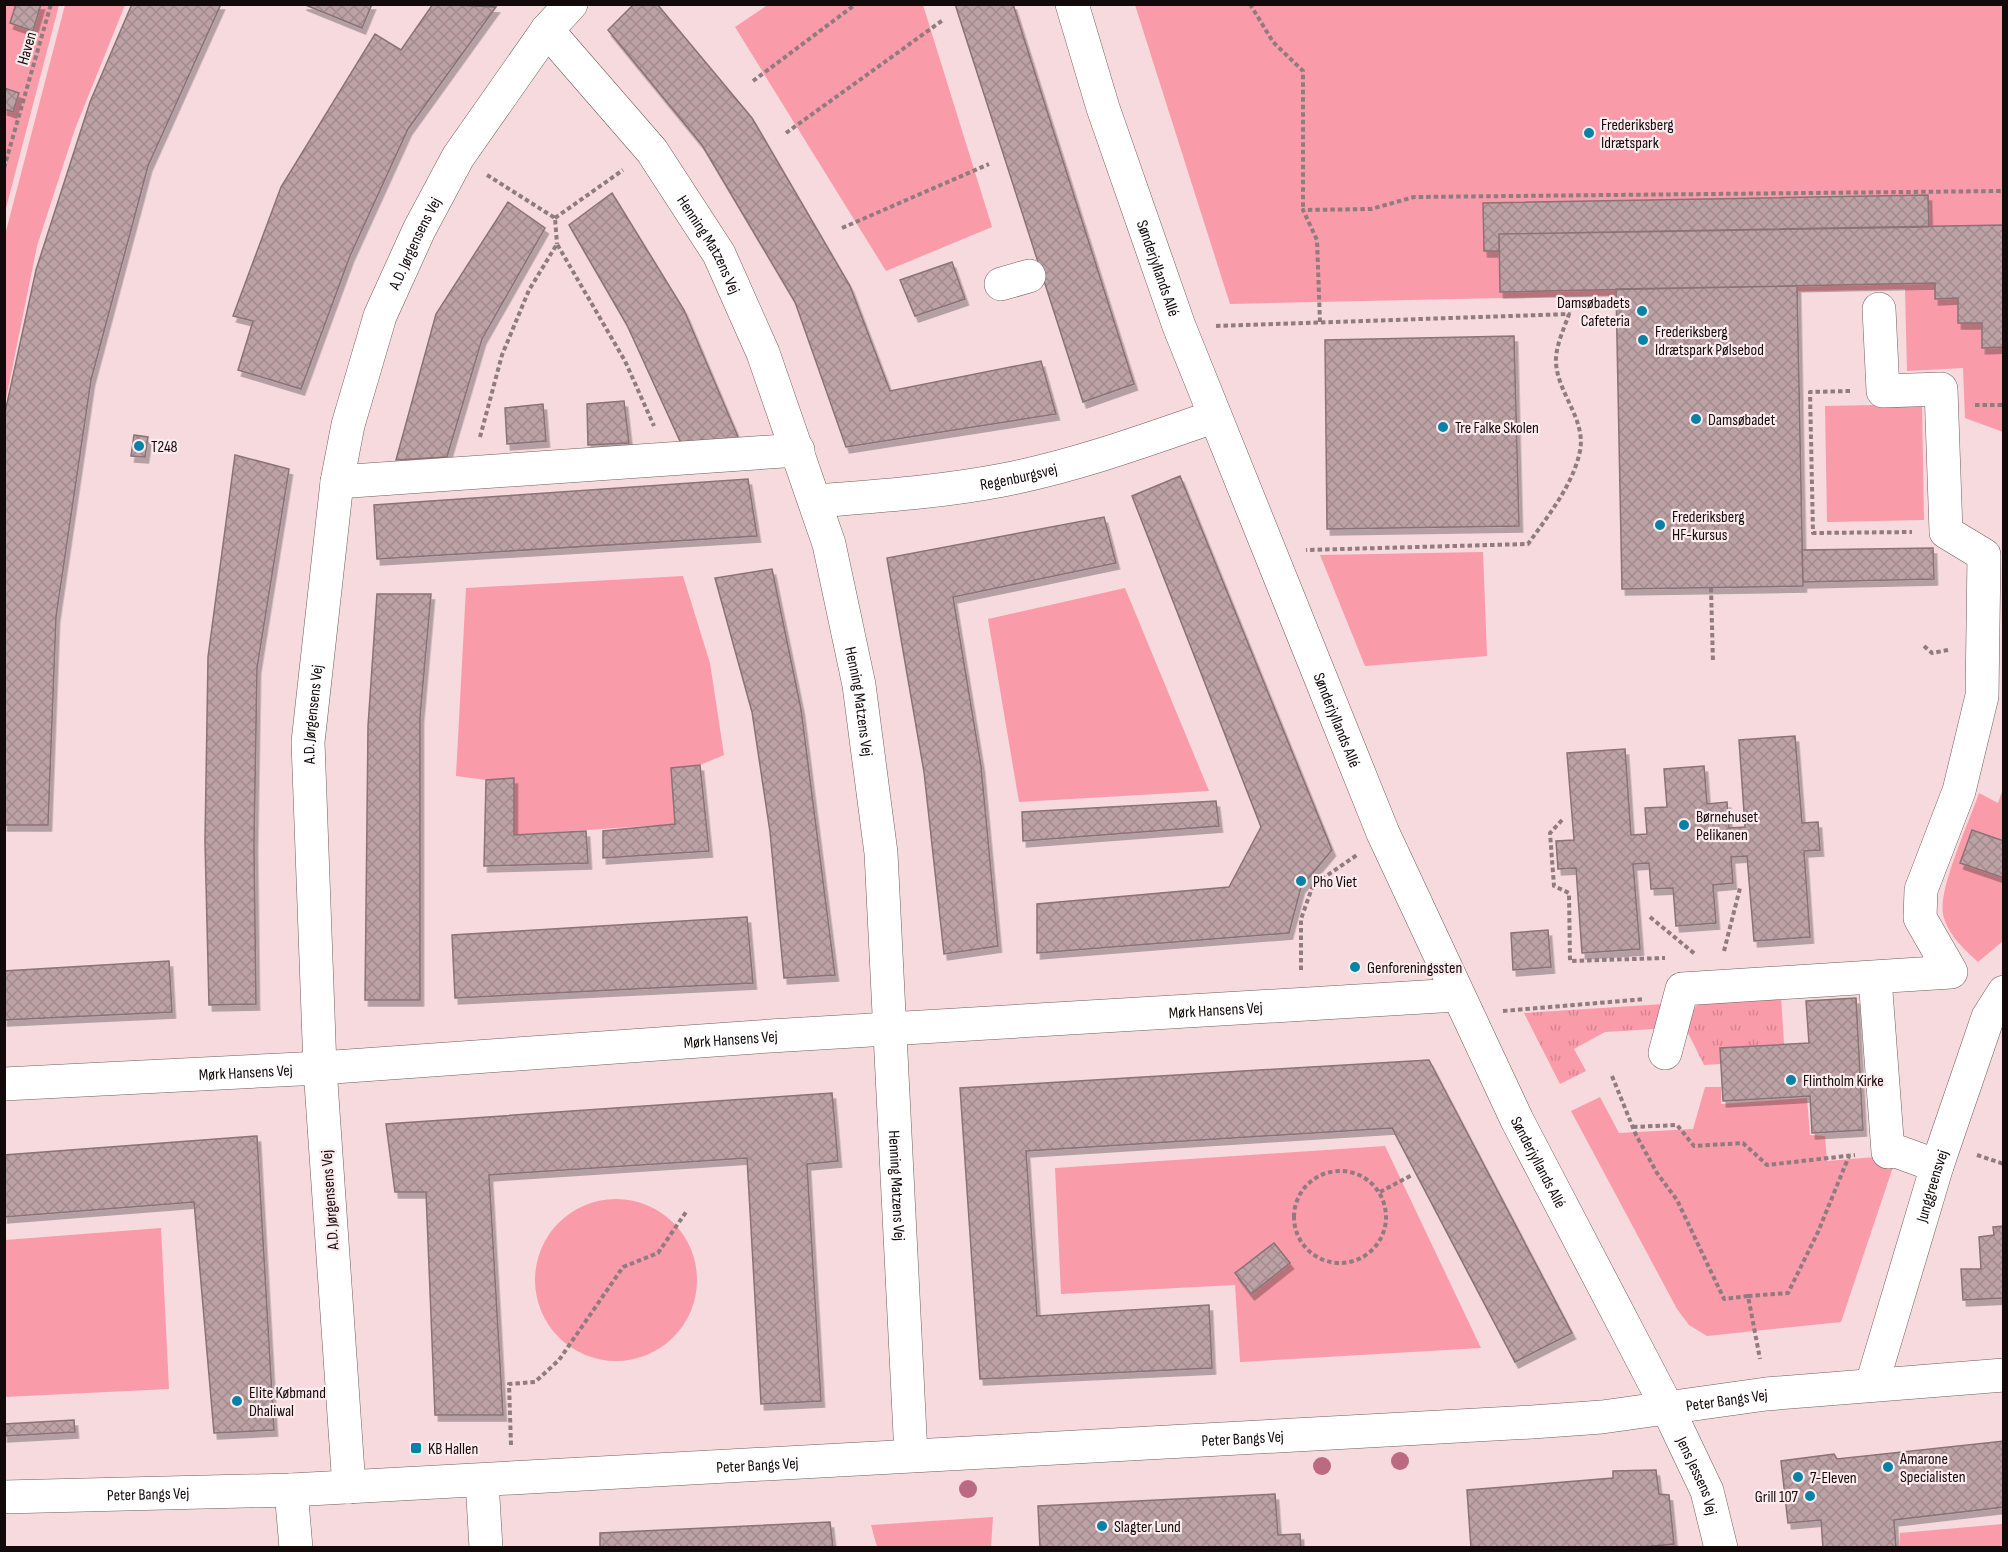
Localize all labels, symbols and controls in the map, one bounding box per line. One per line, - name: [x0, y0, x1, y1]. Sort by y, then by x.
- street label: Haven: [14, 30, 41, 67]
- place label: Frederiksberg Idrætspark: [1601, 116, 1674, 153]
- marker: Frederiksberg Idrætspark: [1582, 126, 1596, 140]
- street label: Henning Matzens Vej: [672, 192, 744, 297]
- street label: A.D. Jørgensens Vej: [385, 194, 446, 294]
- street label: Sønderjyllands Allé: [1132, 218, 1183, 319]
- place label: Damsøbadets Cafeteria: [1557, 294, 1630, 331]
- marker: Damsøbadets Cafeteria: [1635, 304, 1649, 318]
- place label: Frederiksberg Idrætspark Pølsebod: [1655, 323, 1764, 360]
- marker: Frederiksberg Idrætspark Pølsebod: [1636, 333, 1650, 347]
- place label: Damsøbadet: [1708, 411, 1775, 430]
- marker: Damsøbadet: [1689, 412, 1703, 426]
- place label: Tre Falke Skolen: [1455, 419, 1539, 438]
- marker: Tre Falke Skolen: [1436, 420, 1450, 434]
- place label: T248: [151, 438, 178, 457]
- marker: T248: [132, 439, 146, 453]
- street label: Regenburgsvej: [979, 460, 1059, 495]
- place label: Frederiksberg HF-kursus: [1672, 508, 1745, 545]
- marker: Frederiksberg HF-kursus: [1653, 518, 1667, 532]
- street label: Henning Matzens Vej: [840, 645, 876, 758]
- street label: A.D. Jørgensens Vej: [300, 664, 328, 766]
- street label: Sønderjyllands Allé: [1309, 670, 1364, 771]
- place label: Børnehuset Pelikanen: [1696, 808, 1758, 845]
- marker: Børnehuset Pelikanen: [1677, 818, 1691, 832]
- place label: Pho Viet: [1313, 873, 1357, 892]
- marker: Pho Viet: [1294, 874, 1308, 888]
- place label: Genforeningssten: [1367, 959, 1462, 978]
- marker: Genforeningssten: [1348, 960, 1362, 974]
- street label: Mørk Hansens Vej: [1168, 999, 1263, 1023]
- street label: Mørk Hansens Vej: [683, 1028, 778, 1053]
- street label: Mørk Hansens Vej: [198, 1061, 293, 1085]
- place label: Flintholm Kirke: [1803, 1072, 1884, 1091]
- marker: Flintholm Kirke: [1784, 1073, 1798, 1087]
- street label: Sønderjyllands Allé: [1506, 1114, 1569, 1212]
- street label: Henning Matzens Vej: [884, 1130, 908, 1242]
- street label: Junggreensvej: [1913, 1147, 1953, 1226]
- street label: A.D. Jørgensens Vej: [318, 1149, 344, 1251]
- place label: Elite Købmand Dhaliwal: [249, 1384, 326, 1421]
- street label: Peter Bangs Vej: [1685, 1386, 1768, 1416]
- marker: Elite Købmand Dhaliwal: [230, 1394, 244, 1408]
- street label: Peter Bangs Vej: [1201, 1428, 1284, 1451]
- street label: Jens Jessens Vej: [1671, 1433, 1721, 1517]
- place label: KB Hallen: [428, 1440, 478, 1459]
- marker: KB Hallen: [409, 1441, 423, 1455]
- place label: Amarone Specialisten: [1899, 1450, 1966, 1487]
- street label: Peter Bangs Vej: [716, 1454, 799, 1478]
- marker: Amarone Specialisten: [1881, 1460, 1895, 1474]
- place label: 7-Eleven: [1810, 1469, 1857, 1488]
- marker: 7-Eleven: [1791, 1470, 1805, 1484]
- street label: Peter Bangs Vej: [107, 1484, 190, 1505]
- place label: Grill 107: [1755, 1488, 1799, 1507]
- marker: Grill 107: [1803, 1489, 1817, 1503]
- place label: Slagter Lund: [1114, 1518, 1181, 1537]
- marker: Slagter Lund: [1095, 1519, 1109, 1533]

